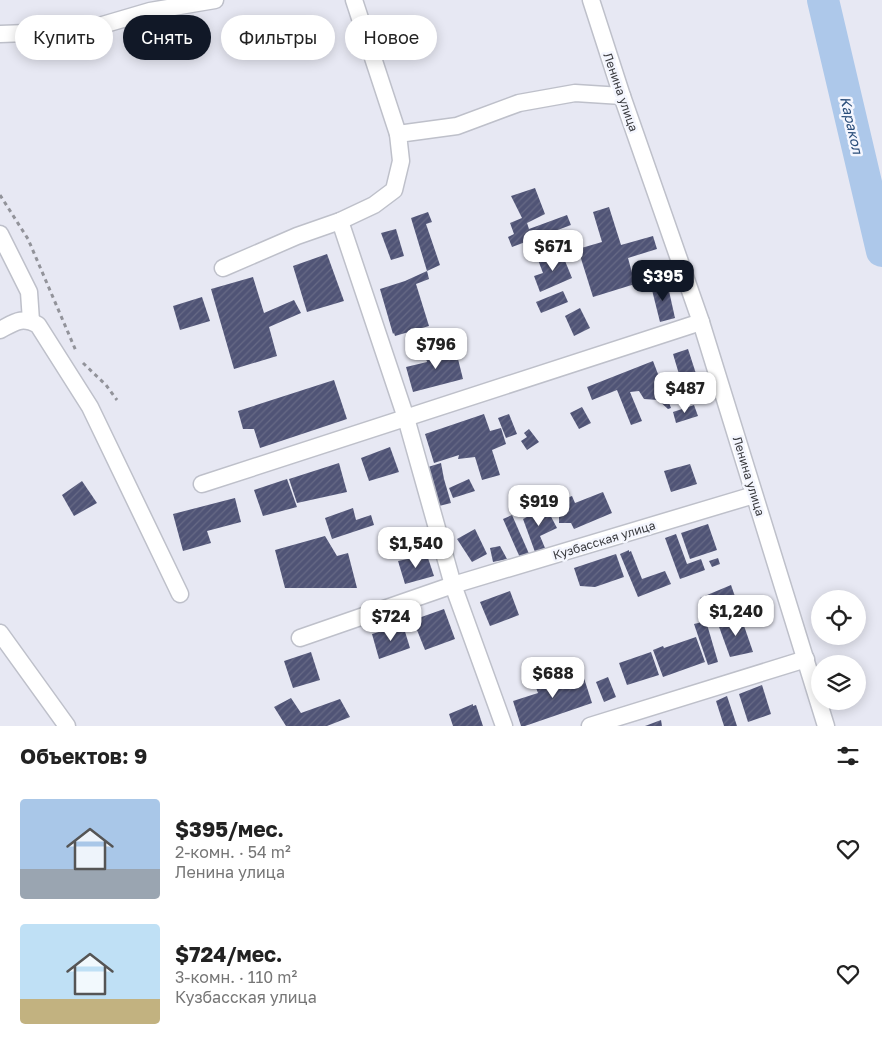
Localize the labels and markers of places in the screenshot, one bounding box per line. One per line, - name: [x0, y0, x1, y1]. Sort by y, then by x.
- pin: $671: [523, 230, 583, 272]
- pin: $395: [633, 260, 693, 302]
- pin: $796: [406, 328, 466, 370]
- pin: $487: [655, 372, 715, 414]
- pin: $919: [509, 484, 569, 527]
- pin: $1,540: [375, 526, 457, 569]
- pin: $1,240: [695, 594, 777, 637]
- pin: $724: [361, 600, 421, 642]
- pin: $688: [523, 656, 583, 699]

